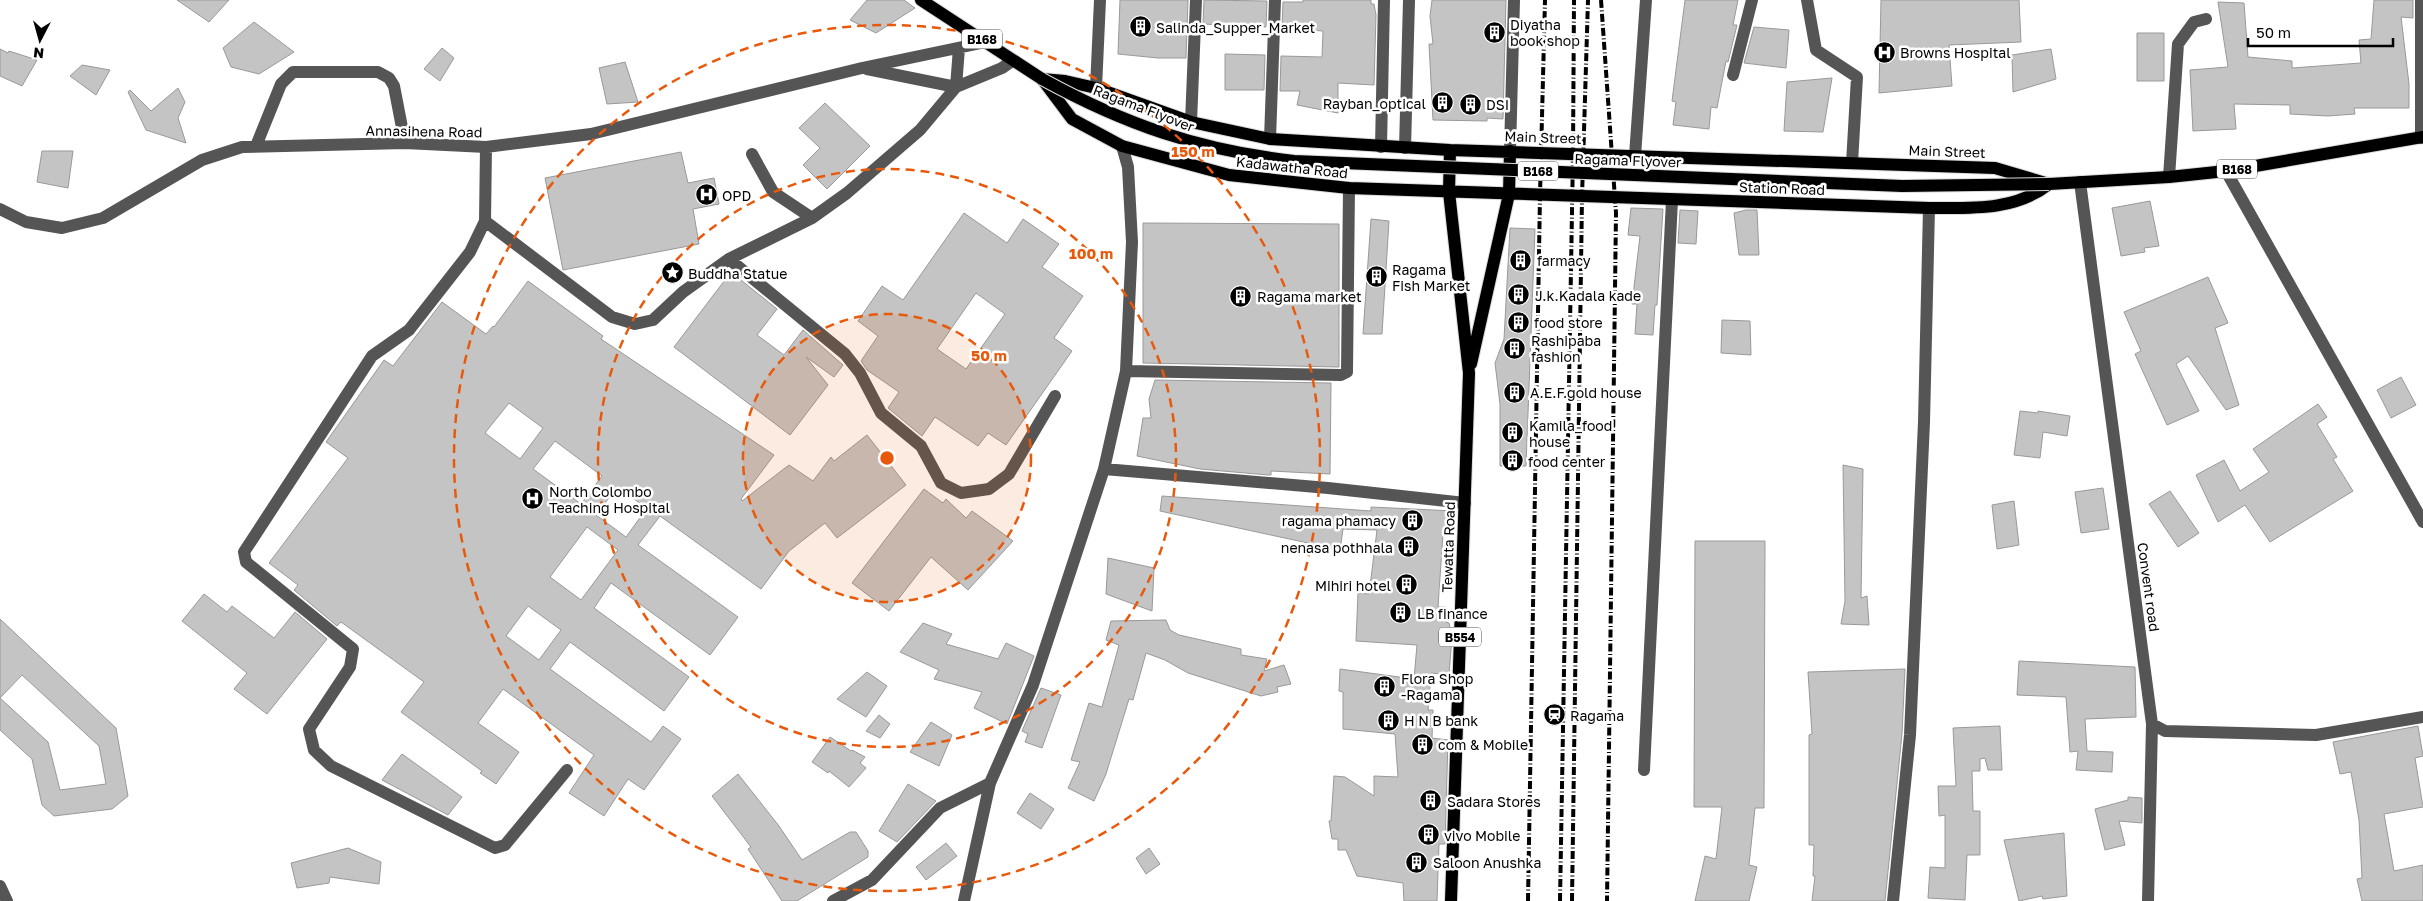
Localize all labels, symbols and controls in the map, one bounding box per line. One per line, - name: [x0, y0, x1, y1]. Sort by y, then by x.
- north arrow: [15, 15, 65, 65]
- building icon: Salinda_Supper_Market: [1128, 15, 1152, 39]
- scale bar: [2248, 15, 2393, 47]
- place label: Diyatha book shop: [1510, 16, 1580, 49]
- place label: Salinda_Supper_Market: [1156, 19, 1315, 36]
- building icon: Diyatha book shop: [1482, 20, 1506, 44]
- text: 50 m: [2256, 23, 2291, 41]
- road number: B168: [962, 30, 1002, 48]
- hospital icon: Browns Hospital: [1872, 40, 1896, 64]
- text: N: [32, 44, 45, 62]
- place label: Browns Hospital: [1900, 44, 2011, 61]
- street label: Ragama Flyover: [1091, 81, 1197, 135]
- building icon: Rayban_optical: [1430, 91, 1454, 115]
- building icon: DSI: [1458, 92, 1482, 116]
- place label: Rayban_optical: [1323, 95, 1426, 112]
- place label: DSI: [1486, 96, 1509, 113]
- street label: Annasihena Road: [365, 121, 483, 141]
- street label: Main Street: [1504, 127, 1582, 147]
- street label: Main Street: [1908, 141, 1986, 161]
- text: 150 m: [1171, 142, 1215, 160]
- street label: Ragama Flyover: [1574, 150, 1682, 170]
- street label: Kadawatha Road: [1235, 153, 1349, 181]
- road number: B168: [2217, 160, 2257, 178]
- road number: B168: [1518, 162, 1558, 180]
- street label: Station Road: [1739, 178, 1825, 198]
- hospital icon: OPD: [694, 183, 718, 207]
- place label: OPD: [722, 187, 751, 204]
- text: 100 m: [1069, 244, 1113, 262]
- building icon: farmacy: [1509, 248, 1533, 272]
- place label: farmacy: [1537, 252, 1591, 269]
- place icon: Buddha Statue: [660, 261, 684, 285]
- place label: Ragama Fish Market: [1392, 261, 1470, 294]
- place label: Buddha Statue: [688, 265, 787, 282]
- building icon: Ragama Fish Market: [1364, 265, 1388, 289]
- building icon: J.k.Kadala kade: [1507, 283, 1531, 307]
- building icon: Ragama market: [1229, 284, 1253, 308]
- place label: J.k.Kadala kade: [1535, 287, 1641, 304]
- place label: Ragama market: [1257, 288, 1362, 305]
- building icon: food store: [1506, 310, 1530, 334]
- place label: food store: [1534, 314, 1603, 331]
- place label: Rashipaba fashion: [1531, 332, 1601, 365]
- building icon: Rashipaba fashion: [1503, 336, 1527, 360]
- text: 50 m: [971, 346, 1007, 364]
- building icon: A.E.F.gold house: [1502, 380, 1526, 404]
- place label: A.E.F.gold house: [1530, 384, 1642, 401]
- place label: Kamila_food house: [1529, 417, 1612, 450]
- building icon: Kamila_food house: [1501, 421, 1525, 445]
- centre of rings: [878, 449, 896, 467]
- building icon: food center: [1500, 449, 1524, 473]
- place label: food center: [1528, 453, 1606, 470]
- place label: North Colombo Teaching Hospital: [549, 483, 670, 516]
- hospital icon: North Colombo Teaching Hospital: [521, 487, 545, 511]
- street label: Tewatta Road: [1438, 501, 1458, 593]
- building icon: ragama phamacy: [1400, 508, 1424, 532]
- place label: ragama phamacy: [1282, 512, 1396, 529]
- building icon: nenasa pothhala: [1397, 535, 1421, 559]
- place label: nenasa pothhala: [1281, 539, 1393, 556]
- street label: Convent road: [2134, 541, 2164, 633]
- building icon: Mihiri hotel: [1395, 573, 1419, 597]
- place label: Mihiri hotel: [1315, 577, 1391, 594]
- building icon: LB finance: [1389, 601, 1413, 625]
- place label: LB finance: [1417, 605, 1488, 622]
- road number: B554: [1439, 628, 1481, 646]
- place label: Flora Shop -Ragama: [1401, 670, 1473, 703]
- building icon: Flora Shop -Ragama: [1373, 674, 1397, 698]
- station icon: Ragama: [1542, 703, 1566, 727]
- place label: Ragama: [1570, 707, 1624, 724]
- building icon: H N B bank: [1376, 708, 1400, 732]
- place label: H N B bank: [1404, 712, 1478, 729]
- building icon: com & Mobile: [1410, 732, 1434, 756]
- place label: com & Mobile: [1438, 736, 1528, 753]
- building icon: Sadara Stores: [1419, 789, 1443, 813]
- place label: Sadara Stores: [1447, 793, 1541, 810]
- building icon: vivo Mobile: [1416, 823, 1440, 847]
- place label: vivo Mobile: [1444, 827, 1520, 844]
- building icon: Saloon Anushka: [1405, 850, 1429, 874]
- place label: Saloon Anushka: [1433, 854, 1541, 871]

